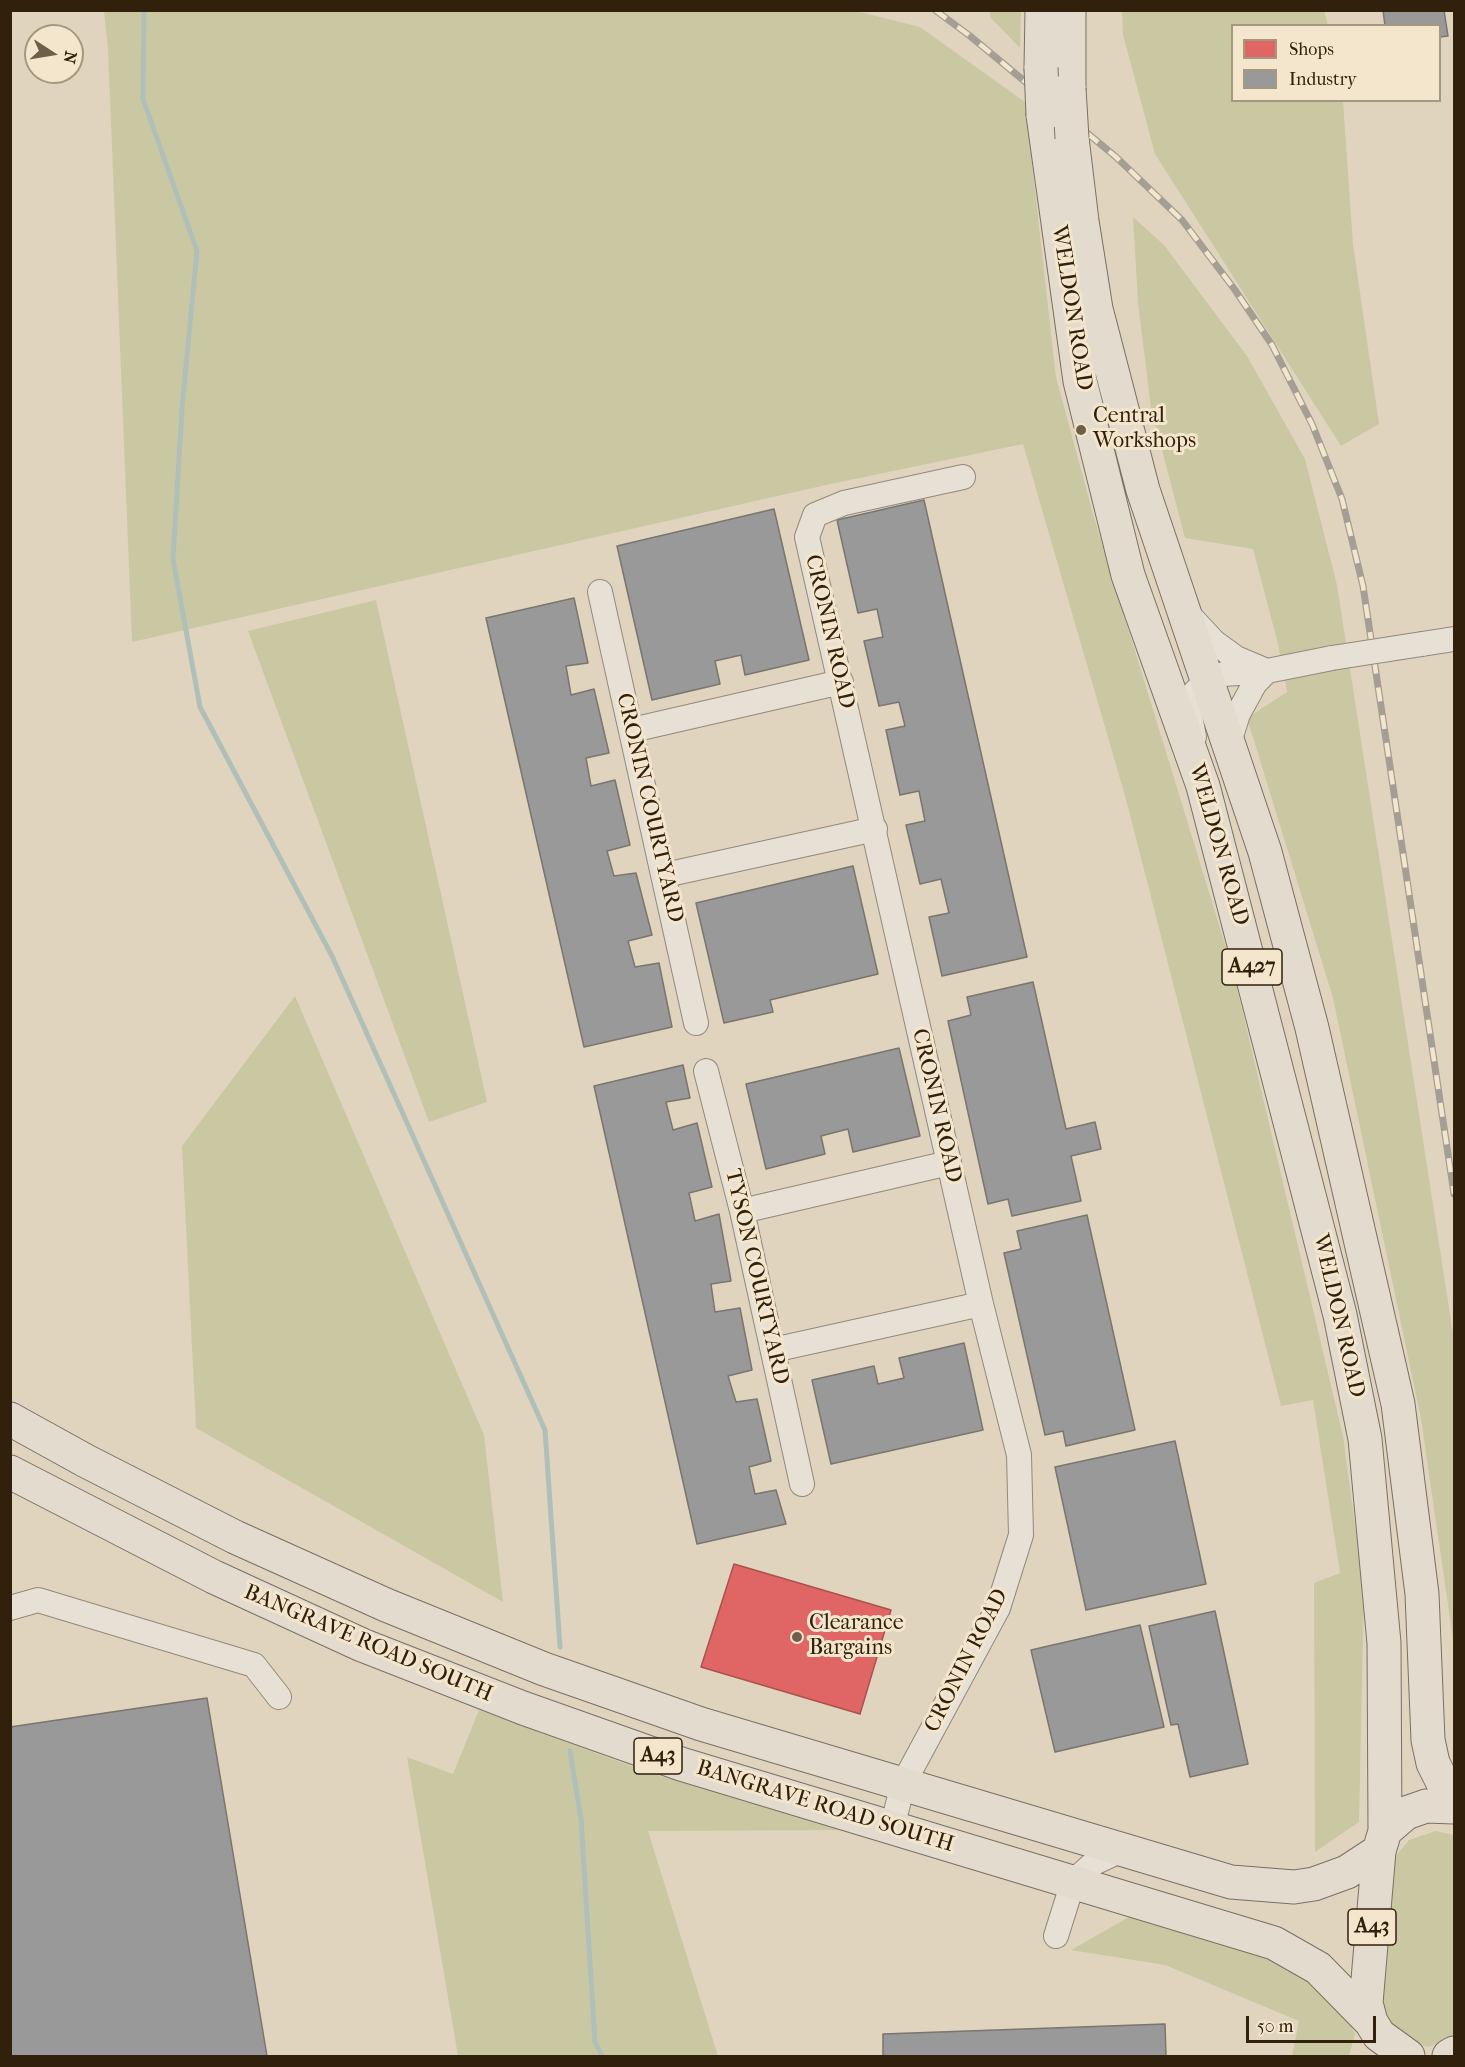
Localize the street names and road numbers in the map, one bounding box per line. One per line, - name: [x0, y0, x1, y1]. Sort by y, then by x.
- street label: WELDON ROAD: [1045, 223, 1097, 393]
- street label: CRONIN ROAD: [798, 552, 860, 712]
- street label: CRONIN COURTYARD: [610, 691, 688, 925]
- street label: WELDON ROAD: [1182, 761, 1254, 929]
- road number: A427: [1222, 949, 1282, 985]
- street label: CRONIN ROAD: [905, 1026, 967, 1186]
- street label: TYSON COURTYARD: [718, 1167, 794, 1387]
- street label: WELDON ROAD: [1306, 1232, 1370, 1400]
- street label: BANGRAVE ROAD SOUTH: [240, 1580, 496, 1708]
- street label: CRONIN ROAD: [920, 1585, 1014, 1737]
- road number: A43: [634, 1738, 682, 1774]
- street label: BANGRAVE ROAD SOUTH: [693, 1755, 957, 1859]
- road number: A43: [1348, 1909, 1396, 1945]

